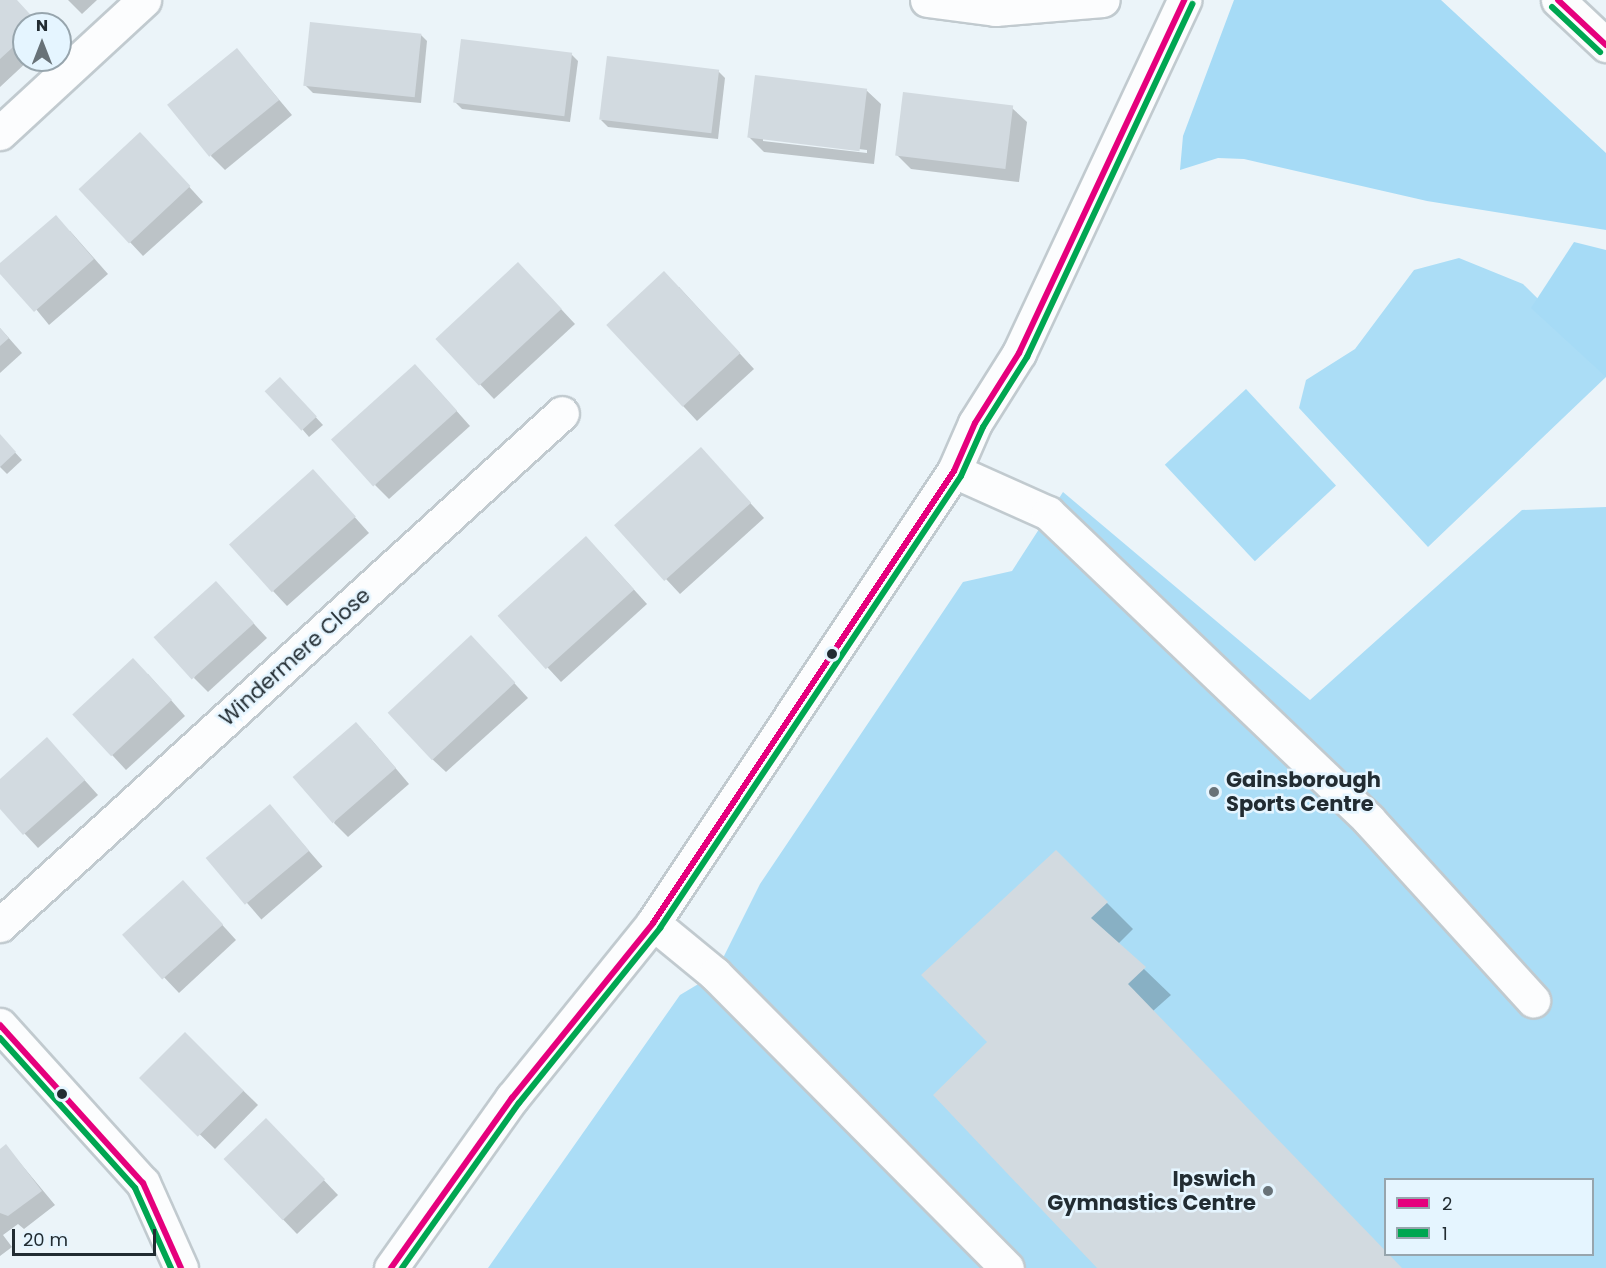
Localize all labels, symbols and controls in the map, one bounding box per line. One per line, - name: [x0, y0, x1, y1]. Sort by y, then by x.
- north arrow: [12, 12, 72, 72]
- text: N: [36, 14, 48, 37]
- street label: Windermere Close: [214, 583, 376, 731]
- unlabelled marker: [826, 648, 838, 660]
- place label: Gainsborough Sports Centre: [1226, 767, 1381, 817]
- marker: Gainsborough Sports Centre: [1207, 785, 1221, 799]
- unlabelled marker: [56, 1088, 68, 1100]
- place label: Ipswich Gymnastics Centre: [1047, 1166, 1256, 1216]
- legend: [1384, 1178, 1594, 1256]
- marker: Ipswich Gymnastics Centre: [1261, 1184, 1275, 1198]
- text: 2: [1442, 1191, 1452, 1216]
- scale bar: [15, 1217, 159, 1255]
- text: 1: [1442, 1221, 1448, 1246]
- text: 20 m: [23, 1227, 68, 1252]

